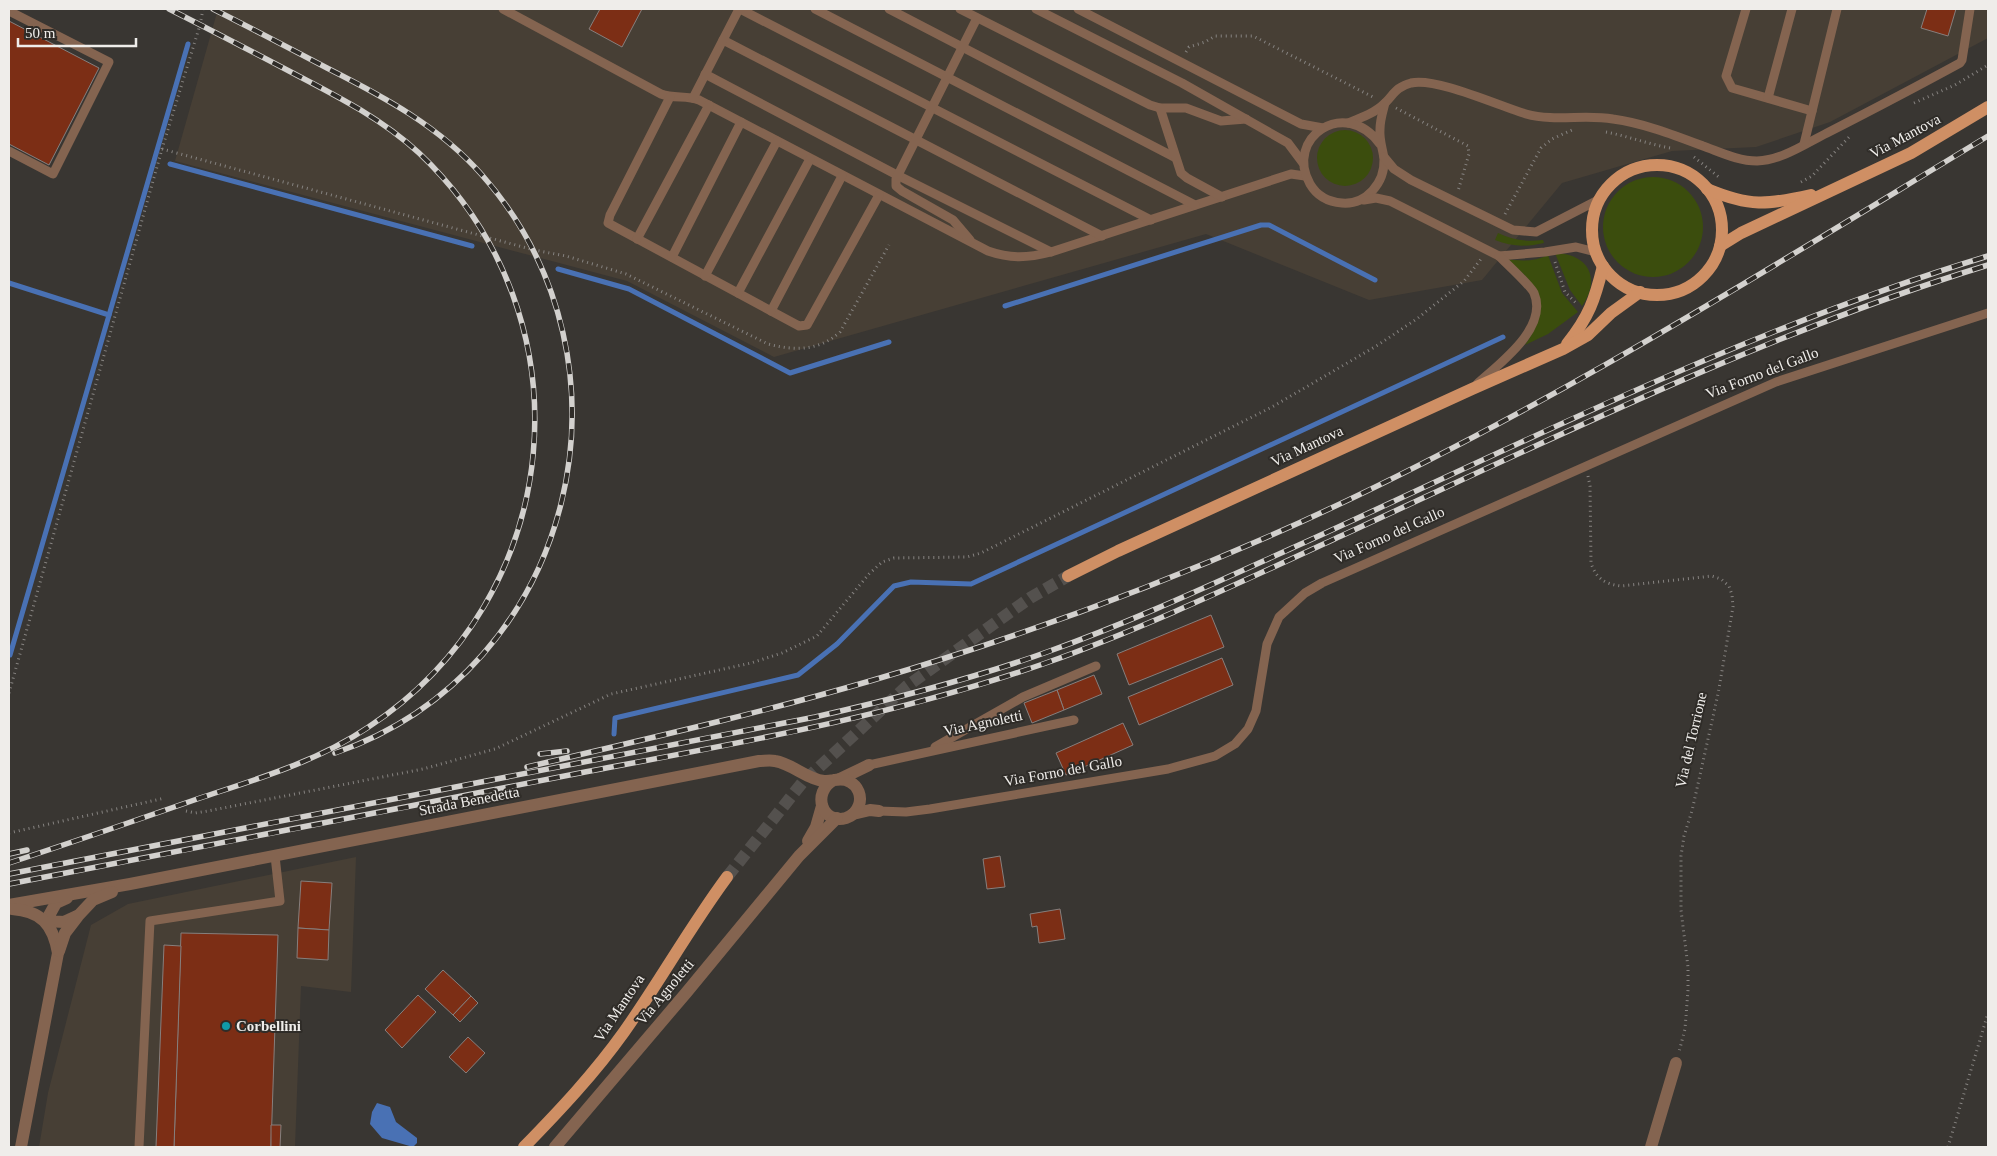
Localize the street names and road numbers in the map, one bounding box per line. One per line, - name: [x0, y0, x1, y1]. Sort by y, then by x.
- street label: Via Mantova: [1867, 111, 1943, 161]
- street label: Via Forno del Gallo: [1703, 344, 1821, 402]
- street label: Via Mantova: [1268, 422, 1346, 470]
- street label: Via Forno del Gallo: [1331, 503, 1447, 567]
- street label: Via del Torrione: [1672, 690, 1710, 789]
- street label: Via Agnoletti: [942, 707, 1024, 739]
- street label: Via Forno del Gallo: [1003, 753, 1123, 789]
- street label: Strada Benedetta: [417, 783, 521, 819]
- street label: Via Agnoletti: [633, 956, 697, 1028]
- street label: Via Mantova: [591, 971, 648, 1045]

